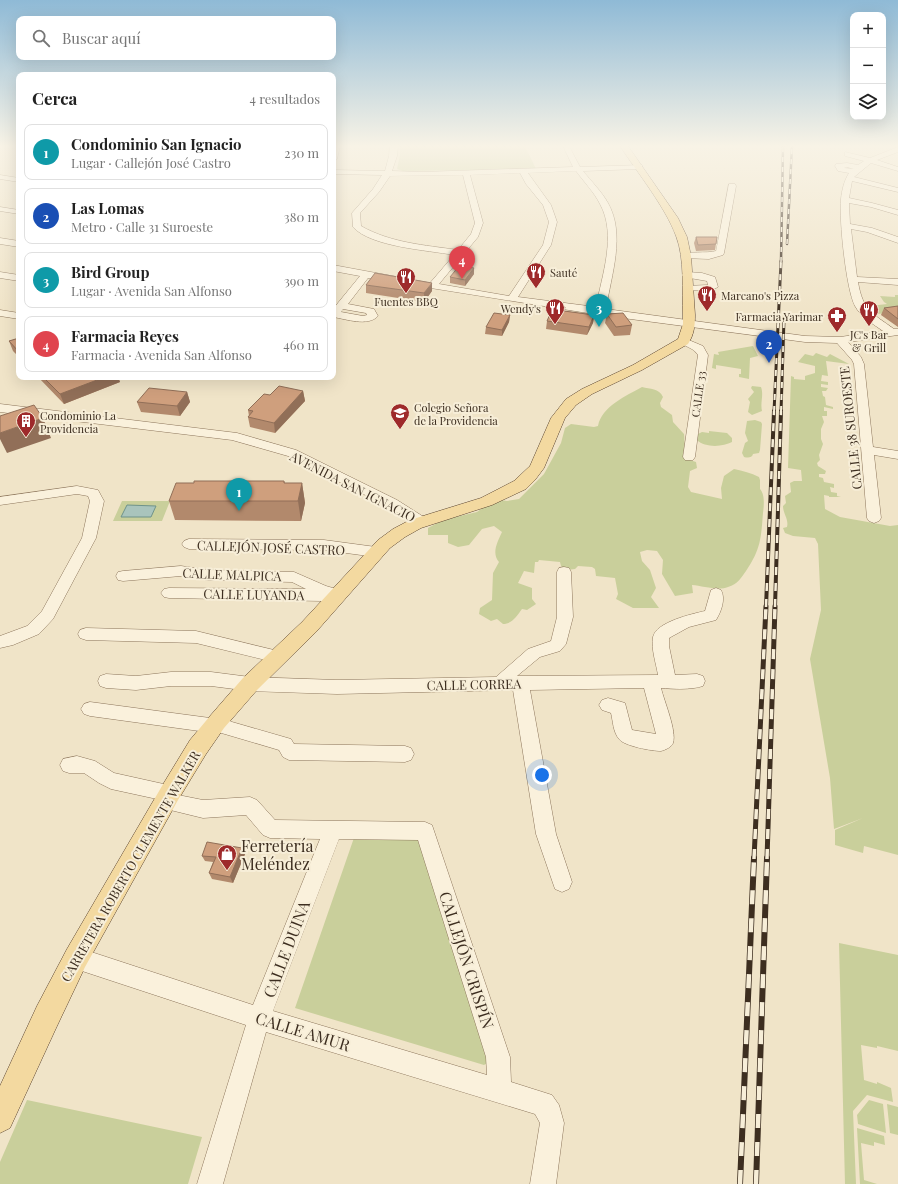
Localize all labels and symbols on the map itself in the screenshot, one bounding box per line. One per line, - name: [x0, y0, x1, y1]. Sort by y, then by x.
- pin: 4: [449, 246, 475, 279]
- restaurant icon: Sauté: [525, 261, 547, 289]
- place label: Sauté: [550, 265, 578, 280]
- restaurant icon: Fuentes BBQ: [395, 266, 417, 294]
- restaurant icon: Marcano's Pizza: [696, 284, 718, 312]
- place label: Marcano's Pizza: [721, 288, 800, 303]
- place label: Fuentes BBQ: [374, 294, 439, 309]
- pin: 3: [586, 294, 612, 327]
- restaurant icon: Wendy's: [544, 297, 566, 325]
- restaurant icon: JC's Bar & Grill: [858, 299, 880, 327]
- place label: Wendy's: [500, 301, 541, 316]
- pharmacy icon: Farmacia Yarimar: [826, 305, 848, 333]
- place label: Farmacia Yarimar: [735, 309, 823, 324]
- place label: JC's Bar & Grill: [849, 327, 888, 355]
- pin: 2: [756, 330, 782, 363]
- street label: CALLE 38 SUROESTE: [835, 365, 865, 491]
- street label: CALLE 33: [687, 370, 709, 418]
- place label: Colegio Señora de la Providencia: [414, 400, 498, 428]
- school or university icon: Colegio Señora de la Providencia: [389, 402, 411, 430]
- place label: Condominio La Providencia: [40, 408, 117, 436]
- building icon: Condominio La Providencia: [15, 410, 37, 438]
- street label: AVENIDA SAN IGNACIO: [287, 447, 419, 525]
- pin: 1: [226, 478, 252, 511]
- street label: CALLEJÓN JOSÉ CASTRO: [197, 536, 345, 558]
- street label: CALLE MALPICA: [182, 564, 283, 584]
- street label: CALLE LUYANDA: [203, 585, 306, 603]
- street label: CALLE CORREA: [426, 675, 522, 693]
- street label: CARRETERA ROBERTO CLEMENTE WALKER: [57, 747, 204, 984]
- your location: [532, 765, 552, 785]
- place label: Ferretería Meléndez: [241, 835, 313, 874]
- shop icon: Ferretería Meléndez: [216, 843, 238, 871]
- street label: CALLEJÓN CRISPÍN: [435, 889, 499, 1031]
- street label: CALLE DUINA: [258, 897, 314, 1001]
- street label: CALLE AMUR: [253, 1007, 353, 1056]

